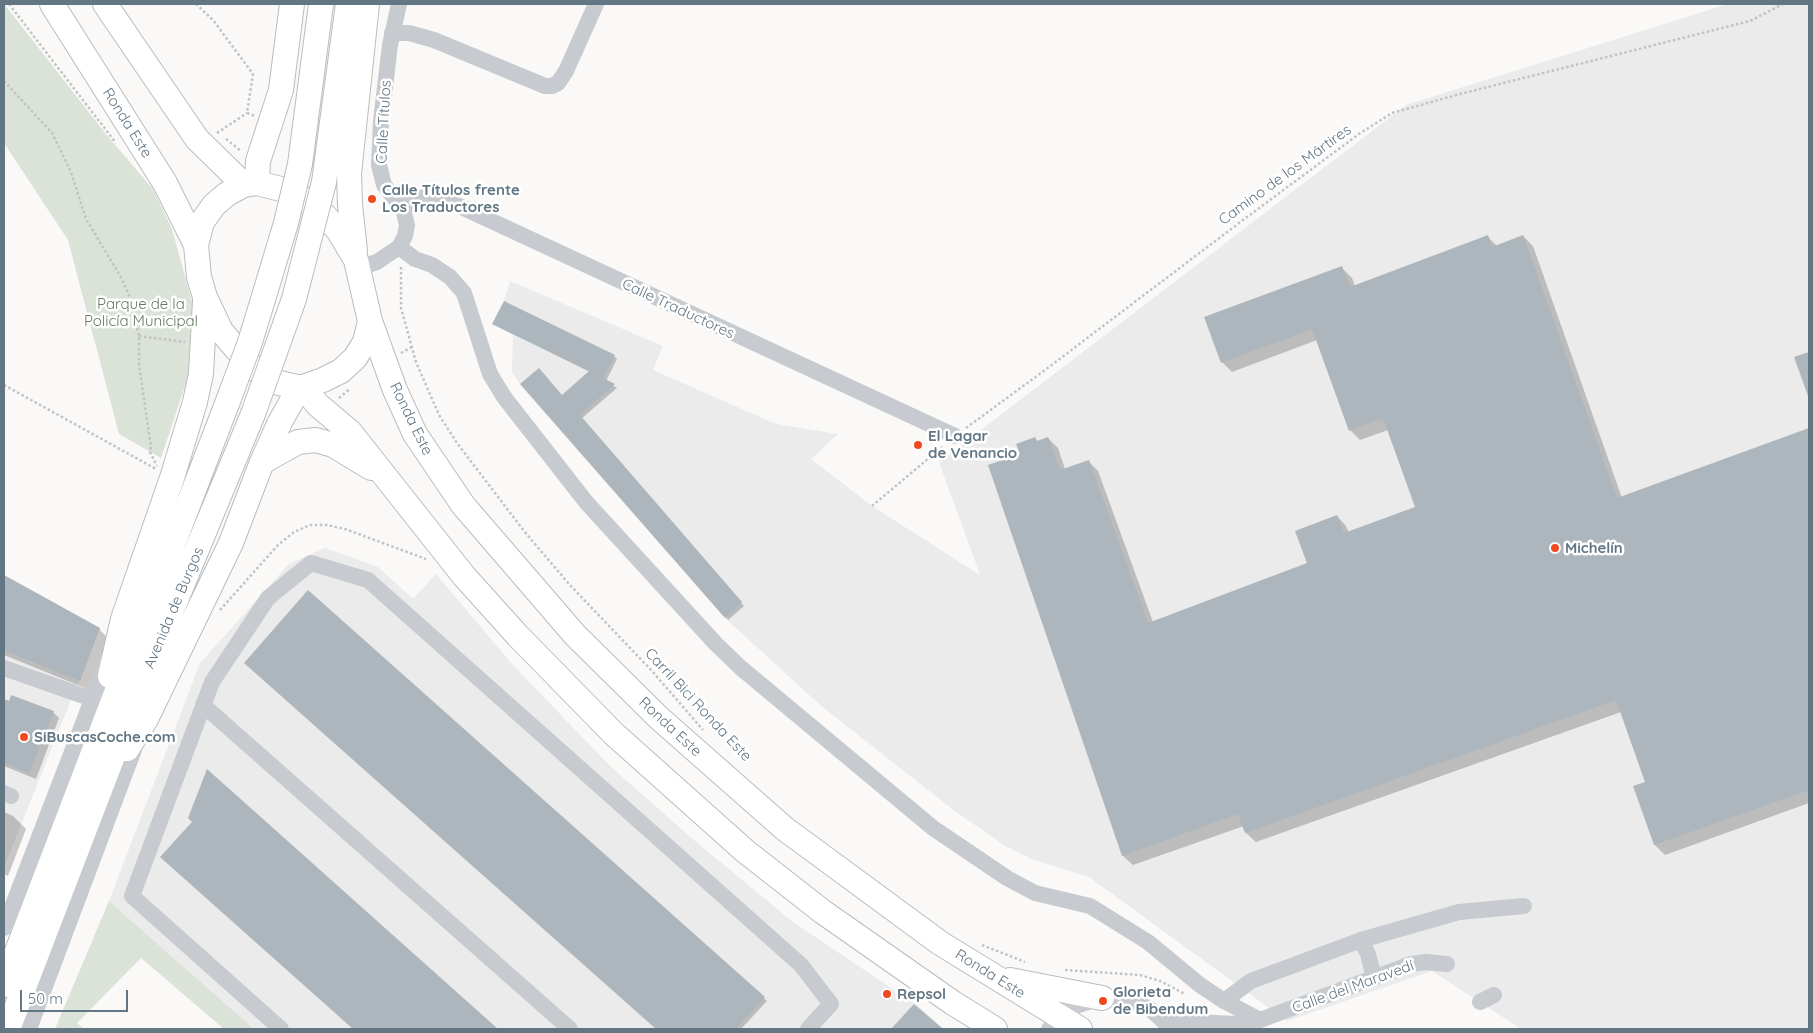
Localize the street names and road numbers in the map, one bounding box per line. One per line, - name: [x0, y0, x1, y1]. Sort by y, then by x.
- street label: Calle Títulos: [373, 80, 395, 164]
- street label: Ronda Este: [98, 85, 156, 161]
- street label: Camino de los Mártires: [1215, 121, 1355, 229]
- street label: Calle Traductores: [619, 275, 737, 343]
- street label: Ronda Este: [386, 380, 436, 458]
- street label: Avenida de Burgos: [140, 544, 208, 672]
- street label: Carril Bici Ronda Este: [641, 645, 755, 765]
- street label: Ronda Este: [635, 693, 705, 761]
- street label: Ronda Este: [952, 945, 1028, 1003]
- street label: Calle del Maravedí: [1290, 957, 1416, 1017]

